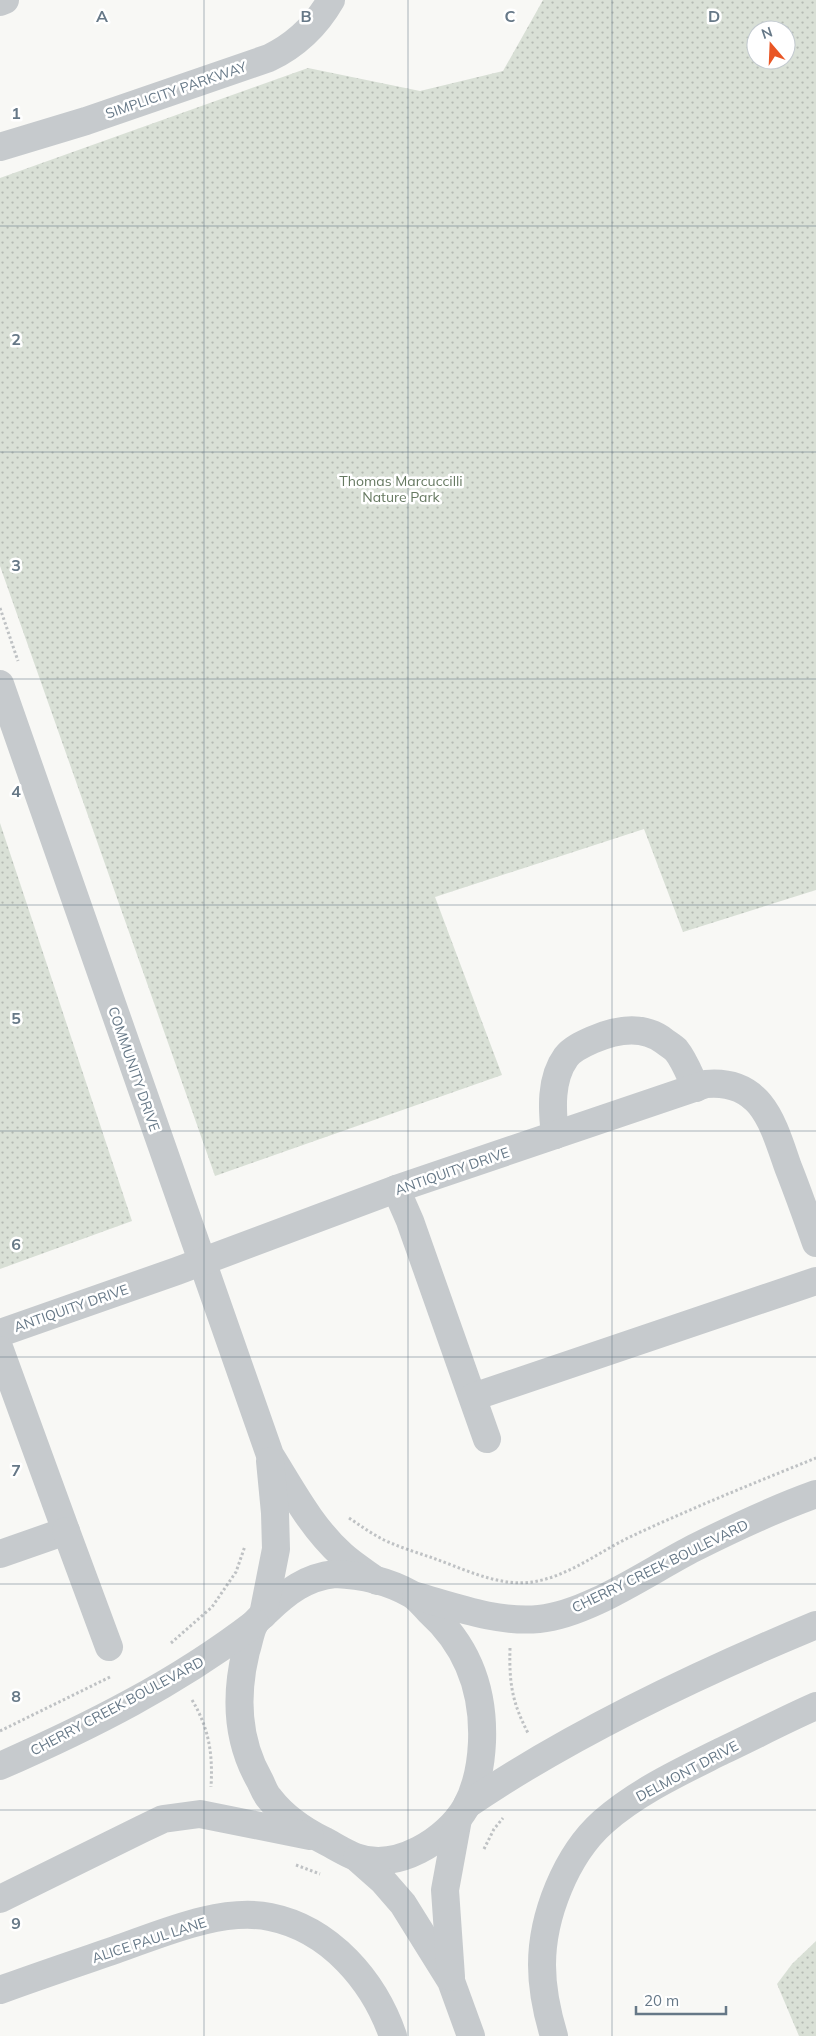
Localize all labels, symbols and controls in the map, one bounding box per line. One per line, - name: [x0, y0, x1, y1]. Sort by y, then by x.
- text: A: [96, 6, 108, 26]
- text: B: [300, 6, 312, 26]
- text: C: [505, 6, 516, 26]
- text: D: [708, 6, 720, 26]
- north arrow: [746, 20, 796, 70]
- text: N: [759, 22, 775, 43]
- street label: SIMPLICITY PARKWAY: [103, 57, 249, 123]
- text: 1: [11, 103, 21, 123]
- text: 2: [11, 329, 21, 349]
- park label: Thomas Marcuccilli Nature Park: [339, 472, 463, 506]
- text: 3: [11, 555, 21, 575]
- text: 4: [11, 781, 21, 801]
- street label: COMMUNITY DRIVE: [104, 1004, 164, 1134]
- text: 5: [11, 1008, 21, 1028]
- street label: ANTIQUITY DRIVE: [392, 1143, 512, 1199]
- text: 6: [11, 1234, 21, 1254]
- street label: ANTIQUITY DRIVE: [11, 1280, 131, 1336]
- text: 7: [11, 1460, 21, 1480]
- street label: CHERRY CREEK BOULEVARD: [569, 1515, 751, 1617]
- street label: CHERRY CREEK BOULEVARD: [27, 1653, 207, 1759]
- text: 8: [11, 1686, 21, 1706]
- street label: DELMONT DRIVE: [633, 1736, 741, 1806]
- text: 9: [11, 1913, 21, 1933]
- street label: ALICE PAUL LANE: [90, 1913, 208, 1967]
- scale bar: [636, 1984, 726, 2016]
- text: 20 m: [644, 1991, 679, 2010]

